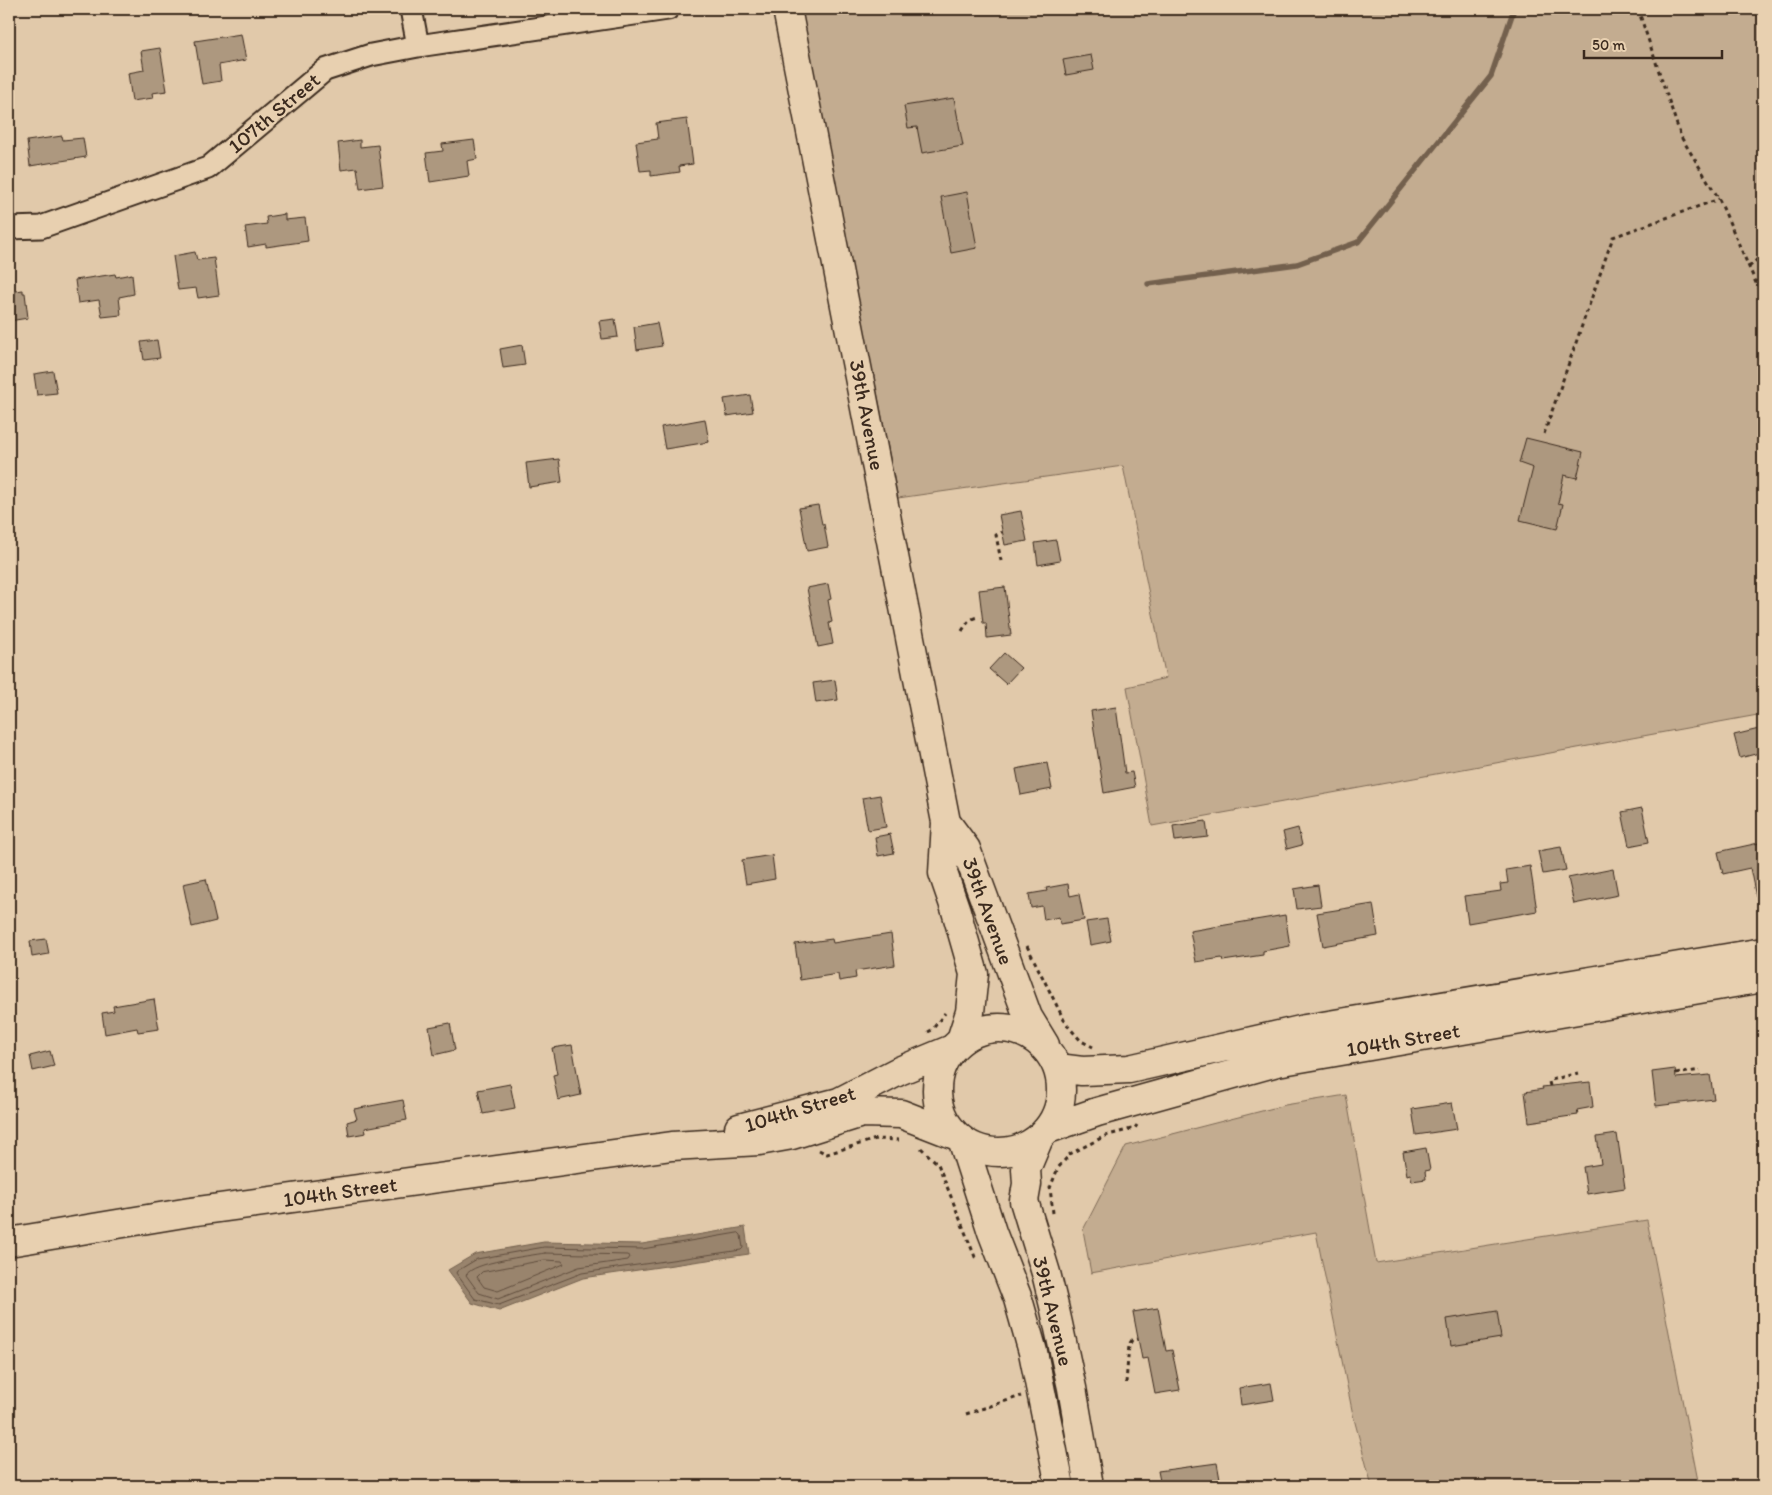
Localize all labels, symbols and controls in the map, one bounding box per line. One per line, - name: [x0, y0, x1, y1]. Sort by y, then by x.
- scale bar: [1584, 28, 1722, 60]
- text: 50 m: [1592, 36, 1625, 54]
- street label: 107th Street: [223, 67, 325, 158]
- street label: 39th Avenue: [844, 357, 890, 472]
- street label: 39th Avenue: [957, 854, 1019, 968]
- street label: 104th Street: [1344, 1017, 1462, 1062]
- street label: 104th Street: [741, 1080, 858, 1137]
- street label: 104th Street: [281, 1171, 399, 1212]
- street label: 39th Avenue: [1028, 1253, 1079, 1368]

